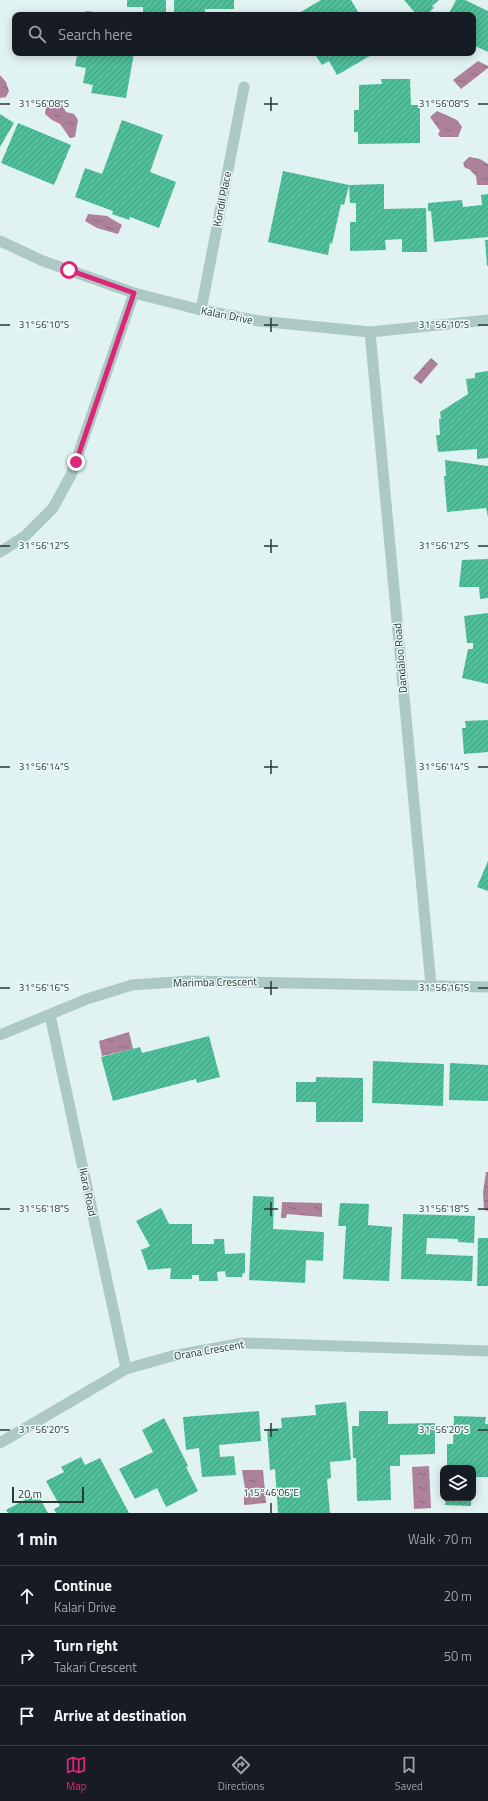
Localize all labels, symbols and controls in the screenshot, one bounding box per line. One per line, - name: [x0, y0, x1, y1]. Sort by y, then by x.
- search box: [12, 12, 476, 56]
- icon: search: [26, 23, 48, 45]
- text: Search here: [58, 23, 132, 46]
- text: 31°56'08"S: [19, 96, 69, 111]
- text: 31°56'08"S: [419, 96, 469, 111]
- street label: Kondil Place: [209, 170, 235, 228]
- route start: [60, 261, 78, 279]
- street label: Kalari Drive: [200, 302, 255, 328]
- text: 31°56'10"S: [19, 317, 69, 332]
- text: 31°56'10"S: [419, 317, 469, 332]
- route end: [67, 453, 85, 471]
- text: 31°56'12"S: [19, 538, 69, 553]
- text: 31°56'12"S: [419, 538, 469, 553]
- street label: Dandaloo Road: [389, 622, 411, 694]
- text: 31°56'14"S: [19, 759, 69, 774]
- text: 31°56'14"S: [419, 759, 469, 774]
- street label: Marimba Crescent: [173, 973, 257, 991]
- text: 31°56'16"S: [19, 980, 69, 995]
- text: 31°56'16"S: [419, 980, 469, 995]
- street label: Ikara Road: [75, 1166, 101, 1218]
- text: 31°56'18"S: [19, 1201, 69, 1216]
- text: 31°56'18"S: [419, 1201, 469, 1216]
- street label: Orana Crescent: [173, 1336, 245, 1364]
- text: 31°56'20"S: [19, 1422, 69, 1437]
- text: 31°56'20"S: [419, 1422, 469, 1437]
- map controls: [440, 1465, 476, 1501]
- button: layers: [440, 1465, 476, 1501]
- scale bar: [12, 1485, 84, 1504]
- text: 115°46'06"E: [243, 1485, 300, 1500]
- text: 20 m: [18, 1486, 42, 1502]
- text: 1 min: [16, 1526, 57, 1552]
- text: Walk · 70 m: [408, 1529, 472, 1549]
- text: Continue: [54, 1574, 112, 1597]
- icon: ahead: [16, 1585, 38, 1607]
- text: 20 m: [444, 1586, 472, 1606]
- text: Kalari Drive: [54, 1597, 116, 1617]
- text: Turn right: [54, 1634, 118, 1657]
- icon: right: [16, 1645, 38, 1667]
- text: 50 m: [444, 1646, 472, 1666]
- text: Takari Crescent: [54, 1657, 137, 1677]
- text: Arrive at destination: [54, 1704, 187, 1727]
- icon: arrive: [16, 1705, 38, 1727]
- tab: Map: [65, 1754, 87, 1794]
- tab: Directions: [218, 1754, 264, 1794]
- tab: Saved: [395, 1754, 423, 1794]

